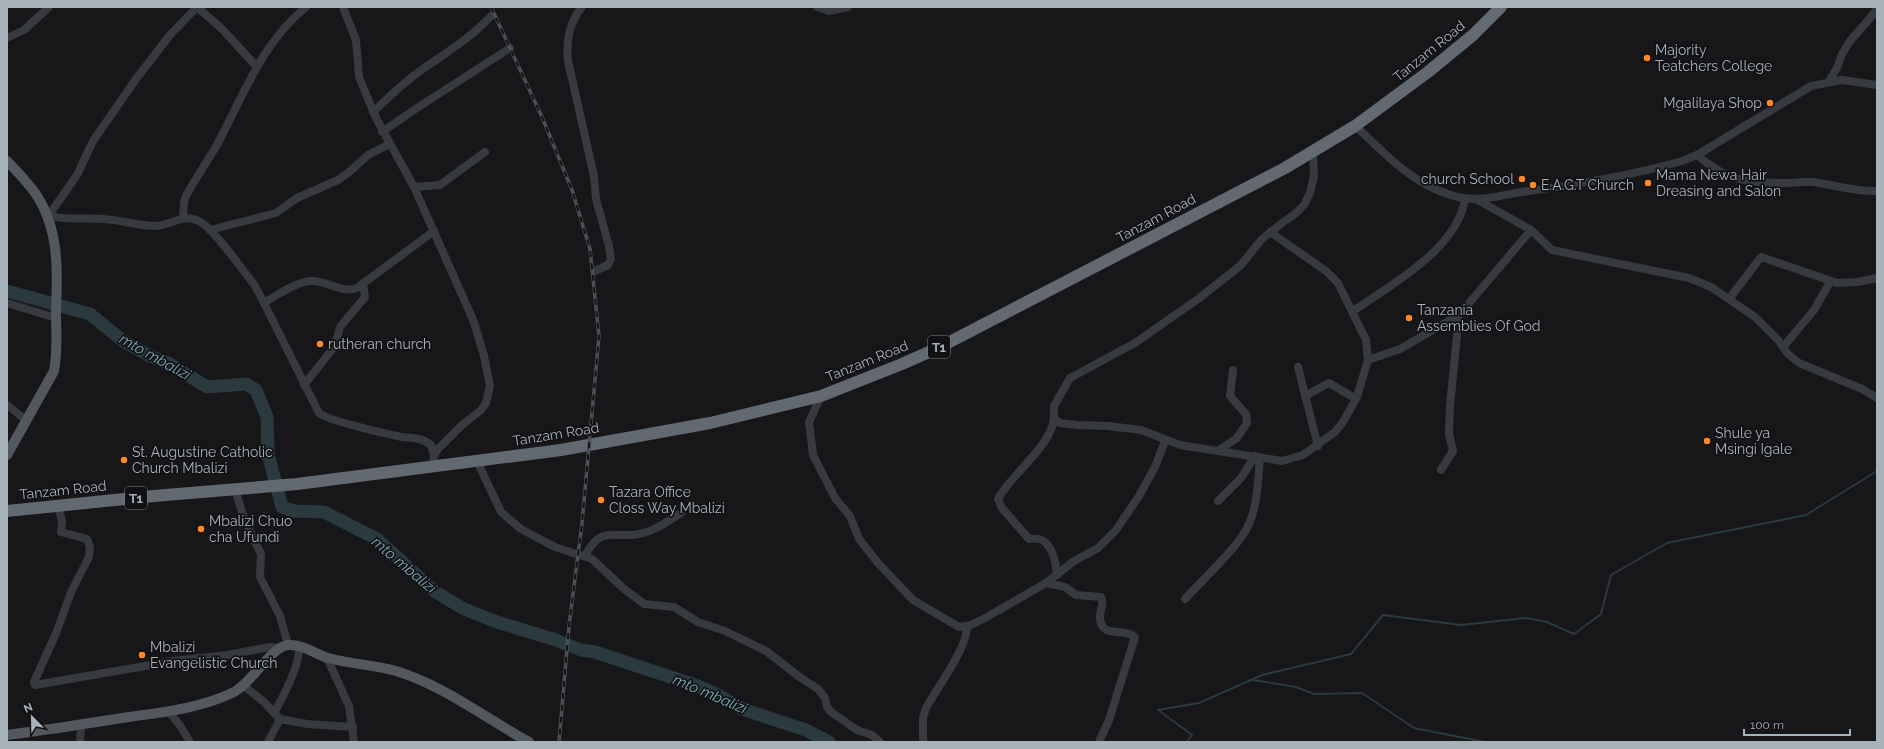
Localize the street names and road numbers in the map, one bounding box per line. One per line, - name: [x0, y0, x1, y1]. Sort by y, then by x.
- street label: Tanzam Road: [1390, 17, 1468, 85]
- street label: Tanzam Road: [1114, 190, 1198, 246]
- road number: T1: [928, 336, 950, 358]
- street label: Tanzam Road: [823, 337, 911, 385]
- street label: Tanzam Road: [512, 419, 600, 449]
- street label: Tanzam Road: [19, 477, 107, 503]
- road number: T1: [125, 487, 147, 509]

